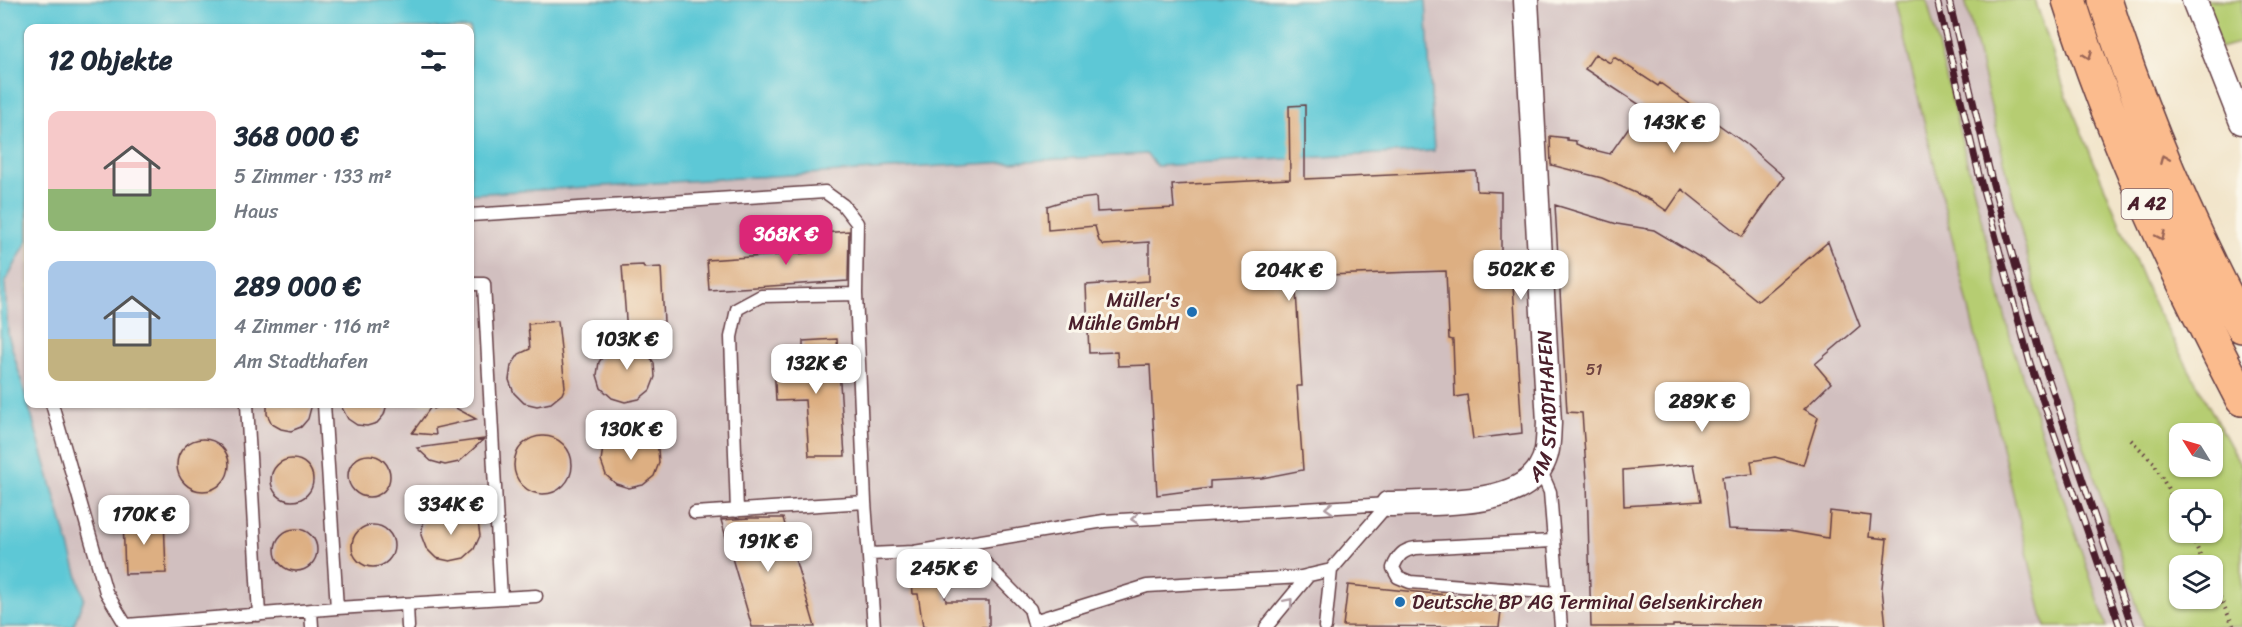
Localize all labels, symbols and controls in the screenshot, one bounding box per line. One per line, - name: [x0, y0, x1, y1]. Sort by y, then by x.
- text: 12 Objekte: [48, 37, 172, 83]
- icon: filters: [417, 44, 450, 77]
- one-way arrow: [2081, 49, 2093, 60]
- pin: 143K €: [1625, 103, 1723, 154]
- text: 143K €: [1643, 105, 1705, 140]
- text: 368 000 €: [234, 113, 359, 159]
- icon: home: [96, 135, 168, 207]
- one-way arrow: [2159, 154, 2171, 165]
- text: 5 Zimmer · 133 m²: [234, 159, 392, 194]
- road number: A 42: [2122, 189, 2172, 219]
- text: Haus: [234, 194, 278, 229]
- pin: 368K €: [737, 215, 835, 266]
- text: 368K €: [753, 217, 819, 252]
- one-way arrow: [2154, 229, 2166, 240]
- pin: 502K €: [1472, 250, 1570, 301]
- pin: 204K €: [1240, 251, 1338, 302]
- text: 502K €: [1487, 252, 1555, 287]
- text: 204K €: [1255, 253, 1323, 288]
- text: 289 000 €: [234, 263, 361, 309]
- place label: Müller's Mühle GmbH: [1068, 283, 1181, 341]
- icon: home: [96, 285, 168, 357]
- marker: Müller's Mühle GmbH: [1185, 305, 1199, 319]
- text: 4 Zimmer · 116 m²: [234, 309, 390, 344]
- pin: 103K €: [578, 320, 676, 371]
- text: 103K €: [596, 322, 658, 357]
- street label: AM STADTHAFEN: [1518, 329, 1567, 491]
- text: Am Stadthafen: [234, 344, 368, 379]
- pin: 132K €: [767, 344, 865, 395]
- text: 132K €: [785, 346, 847, 381]
- house number: 51: [1586, 355, 1602, 384]
- pin: 289K €: [1653, 382, 1751, 433]
- text: 289K €: [1669, 384, 1735, 419]
- pin: 130K €: [582, 410, 680, 461]
- text: 130K €: [600, 412, 662, 447]
- north arrow: [2169, 423, 2223, 477]
- map controls: [2169, 423, 2223, 609]
- pin: 334K €: [402, 485, 500, 536]
- text: 334K €: [418, 487, 484, 522]
- button: locate: [2169, 489, 2223, 543]
- pin: 170K €: [95, 495, 193, 546]
- text: 170K €: [112, 497, 176, 532]
- one-way arrow: [1325, 501, 1334, 514]
- one-way arrow: [1130, 512, 1139, 525]
- pin: 191K €: [719, 522, 817, 573]
- text: 191K €: [738, 524, 798, 559]
- pin: 245K €: [895, 549, 993, 600]
- text: 245K €: [911, 551, 977, 586]
- button: layers: [2169, 555, 2223, 609]
- place label: Deutsche BP AG Terminal Gelsenkirchen: [1412, 585, 1763, 620]
- marker: Deutsche BP AG Terminal Gelsenkirchen: [1393, 595, 1407, 609]
- one-way arrow: [1282, 598, 1293, 609]

